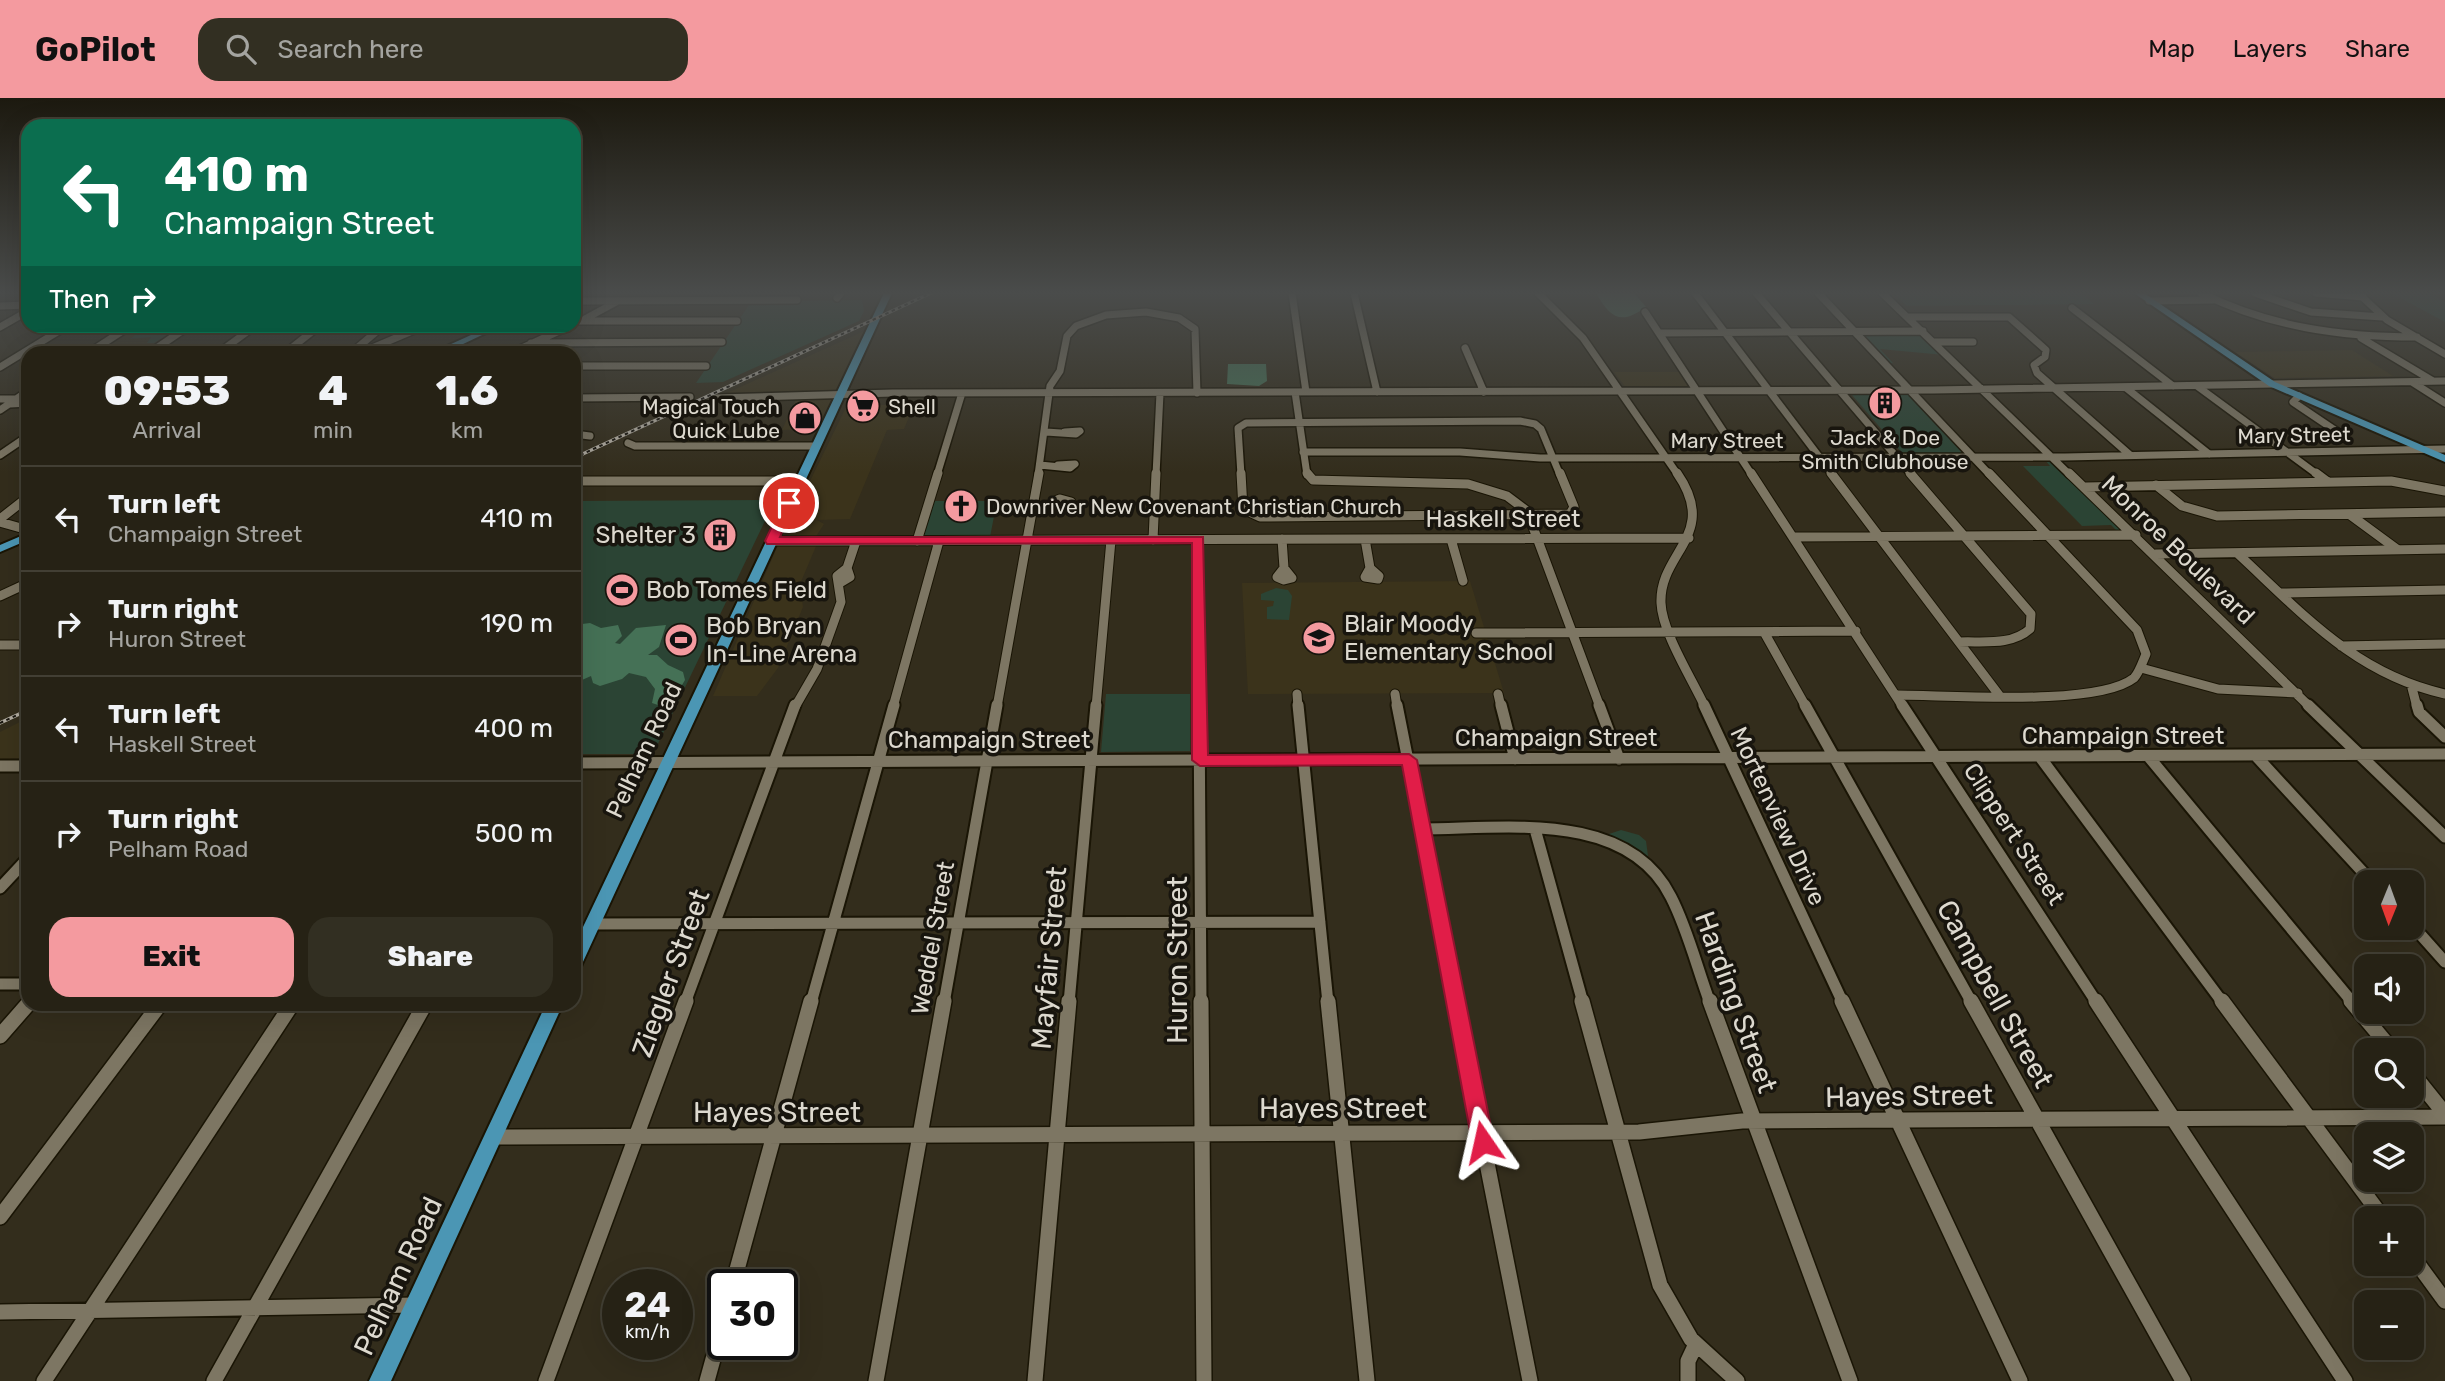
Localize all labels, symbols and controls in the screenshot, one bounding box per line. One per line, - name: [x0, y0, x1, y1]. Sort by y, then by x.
- search box: [198, 18, 688, 81]
- text: GoPilot: [35, 30, 156, 69]
- icon: search: [222, 30, 260, 68]
- text: Search here: [278, 34, 423, 65]
- text: Map: [2148, 35, 2195, 63]
- text: Layers: [2233, 35, 2307, 63]
- text: Share: [2345, 35, 2410, 63]
- text: 410 m: [164, 145, 309, 203]
- icon: left: [49, 147, 140, 238]
- text: Champaign Street: [164, 204, 434, 242]
- icon: right: [124, 280, 162, 318]
- text: Then: [49, 284, 110, 315]
- text: 09:53: [104, 366, 230, 416]
- text: 4: [318, 366, 348, 416]
- text: 1.6: [436, 366, 498, 416]
- building icon: Jack & Doe Smith Clubhouse: [1866, 384, 1904, 422]
- supermarket icon: Shell: [844, 387, 882, 425]
- place label: Magical Touch Quick Lube: [642, 394, 780, 443]
- place label: Shell: [888, 394, 936, 419]
- shop icon: Magical Touch Quick Lube: [786, 399, 824, 437]
- text: Arrival: [133, 416, 202, 444]
- text: min: [313, 416, 353, 444]
- text: km: [451, 416, 483, 444]
- street label: Mary Street: [2237, 422, 2351, 448]
- place label: Jack & Doe Smith Clubhouse: [1801, 425, 1969, 474]
- street label: Mary Street: [1670, 428, 1784, 453]
- street label: Monroe Boulevard: [2096, 470, 2260, 630]
- pin: [759, 473, 819, 533]
- icon: arrive: [770, 484, 808, 522]
- church icon: Downriver New Covenant Christian Church: [942, 487, 980, 525]
- text: Turn left: [108, 489, 220, 520]
- place label: Downriver New Covenant Christian Church: [986, 494, 1402, 519]
- icon: left: [49, 500, 87, 538]
- text: 410 m: [480, 503, 553, 534]
- street label: Haskell Street: [1426, 505, 1580, 533]
- building icon: Shelter 3: [701, 516, 739, 554]
- text: Champaign Street: [108, 520, 302, 548]
- place label: Shelter 3: [595, 521, 696, 549]
- sports icon: Bob Tomes Field: [603, 571, 641, 609]
- place label: Bob Tomes Field: [646, 576, 827, 604]
- text: Turn right: [108, 594, 238, 625]
- icon: right: [49, 605, 87, 643]
- text: 190 m: [480, 608, 553, 639]
- place label: Blair Moody Elementary School: [1344, 610, 1553, 666]
- place label: Bob Bryan In-Line Arena: [706, 612, 857, 668]
- school or university icon: Blair Moody Elementary School: [1300, 619, 1338, 657]
- sports icon: Bob Bryan In-Line Arena: [662, 621, 700, 659]
- text: Huron Street: [108, 625, 246, 653]
- street label: Pelham Road: [600, 678, 688, 822]
- text: Turn left: [108, 699, 220, 730]
- icon: left: [49, 710, 87, 748]
- text: 400 m: [474, 713, 553, 744]
- street label: Mortenview Drive: [1724, 722, 1832, 910]
- street label: Champaign Street: [2022, 722, 2224, 750]
- street label: Champaign Street: [1455, 724, 1657, 752]
- street label: Champaign Street: [888, 726, 1090, 754]
- text: Haskell Street: [108, 730, 256, 758]
- street label: Clippert Street: [1958, 758, 2070, 910]
- text: Turn right: [108, 804, 238, 835]
- icon: right: [49, 815, 87, 853]
- text: 500 m: [475, 818, 553, 849]
- text: Pelham Road: [108, 835, 248, 863]
- street label: Weddel Street: [906, 859, 960, 1017]
- street label: Mayfair Street: [1025, 865, 1073, 1051]
- north arrow: [2354, 870, 2424, 940]
- map controls: [2354, 870, 2424, 1360]
- street label: Huron Street: [1161, 876, 1194, 1044]
- street label: Ziegler Street: [625, 884, 717, 1061]
- street label: Campbell Street: [1930, 894, 2060, 1094]
- street label: Harding Street: [1688, 907, 1784, 1097]
- button: Exit: [49, 917, 294, 997]
- button: Share: [308, 917, 553, 997]
- button: sound: [2354, 954, 2424, 1024]
- button: search: [2354, 1038, 2424, 1108]
- street label: Hayes Street: [1825, 1078, 1993, 1114]
- street label: Hayes Street: [1259, 1092, 1427, 1125]
- street label: Hayes Street: [693, 1096, 861, 1129]
- position arrow: [1446, 1105, 1520, 1179]
- button: layers: [2354, 1122, 2424, 1192]
- street label: Pelham Road: [347, 1192, 449, 1360]
- button: +: [2354, 1206, 2424, 1276]
- speed limit sign: 30: [707, 1269, 798, 1360]
- text: 24: [624, 1284, 671, 1326]
- button: −: [2354, 1290, 2424, 1360]
- text: km/h: [625, 1321, 670, 1343]

